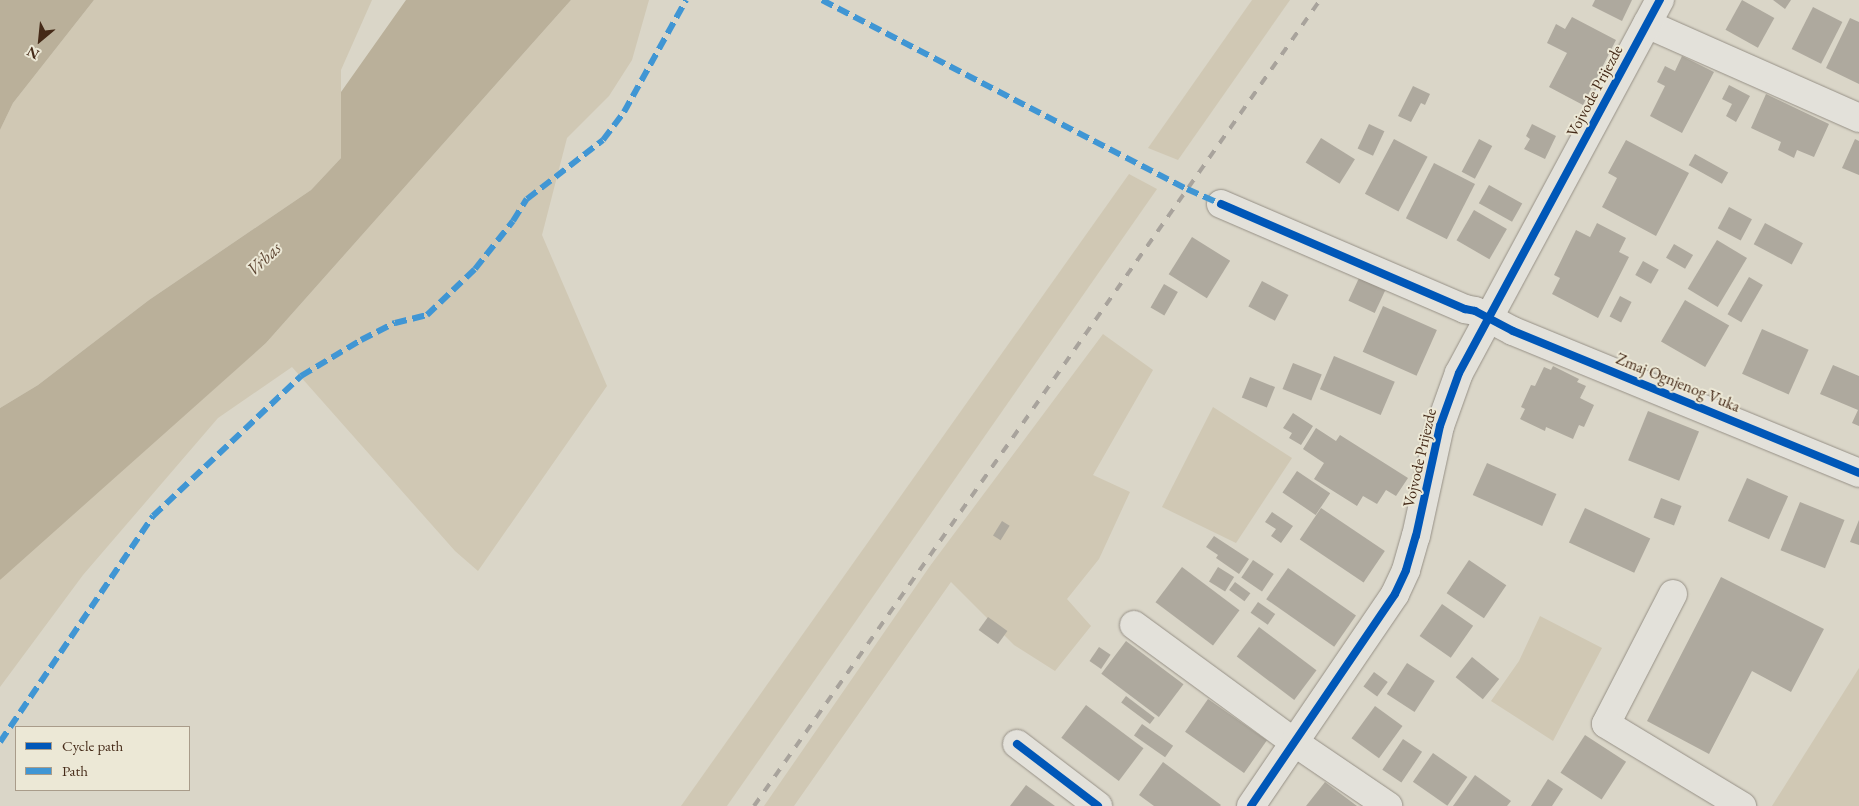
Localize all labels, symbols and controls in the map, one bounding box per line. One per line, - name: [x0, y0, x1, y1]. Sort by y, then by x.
- north arrow: [15, 15, 65, 65]
- street label: Vojvode Prijezde: [1563, 42, 1627, 140]
- text: N: [24, 43, 42, 64]
- water label: Vrbas: [242, 238, 286, 280]
- street label: Zmaj Ognjenog Vuka: [1613, 349, 1743, 417]
- street label: Vojvode Prijezde: [1399, 407, 1441, 509]
- legend: [15, 726, 190, 791]
- text: Cycle path: [62, 736, 123, 755]
- text: Path: [62, 761, 88, 780]

